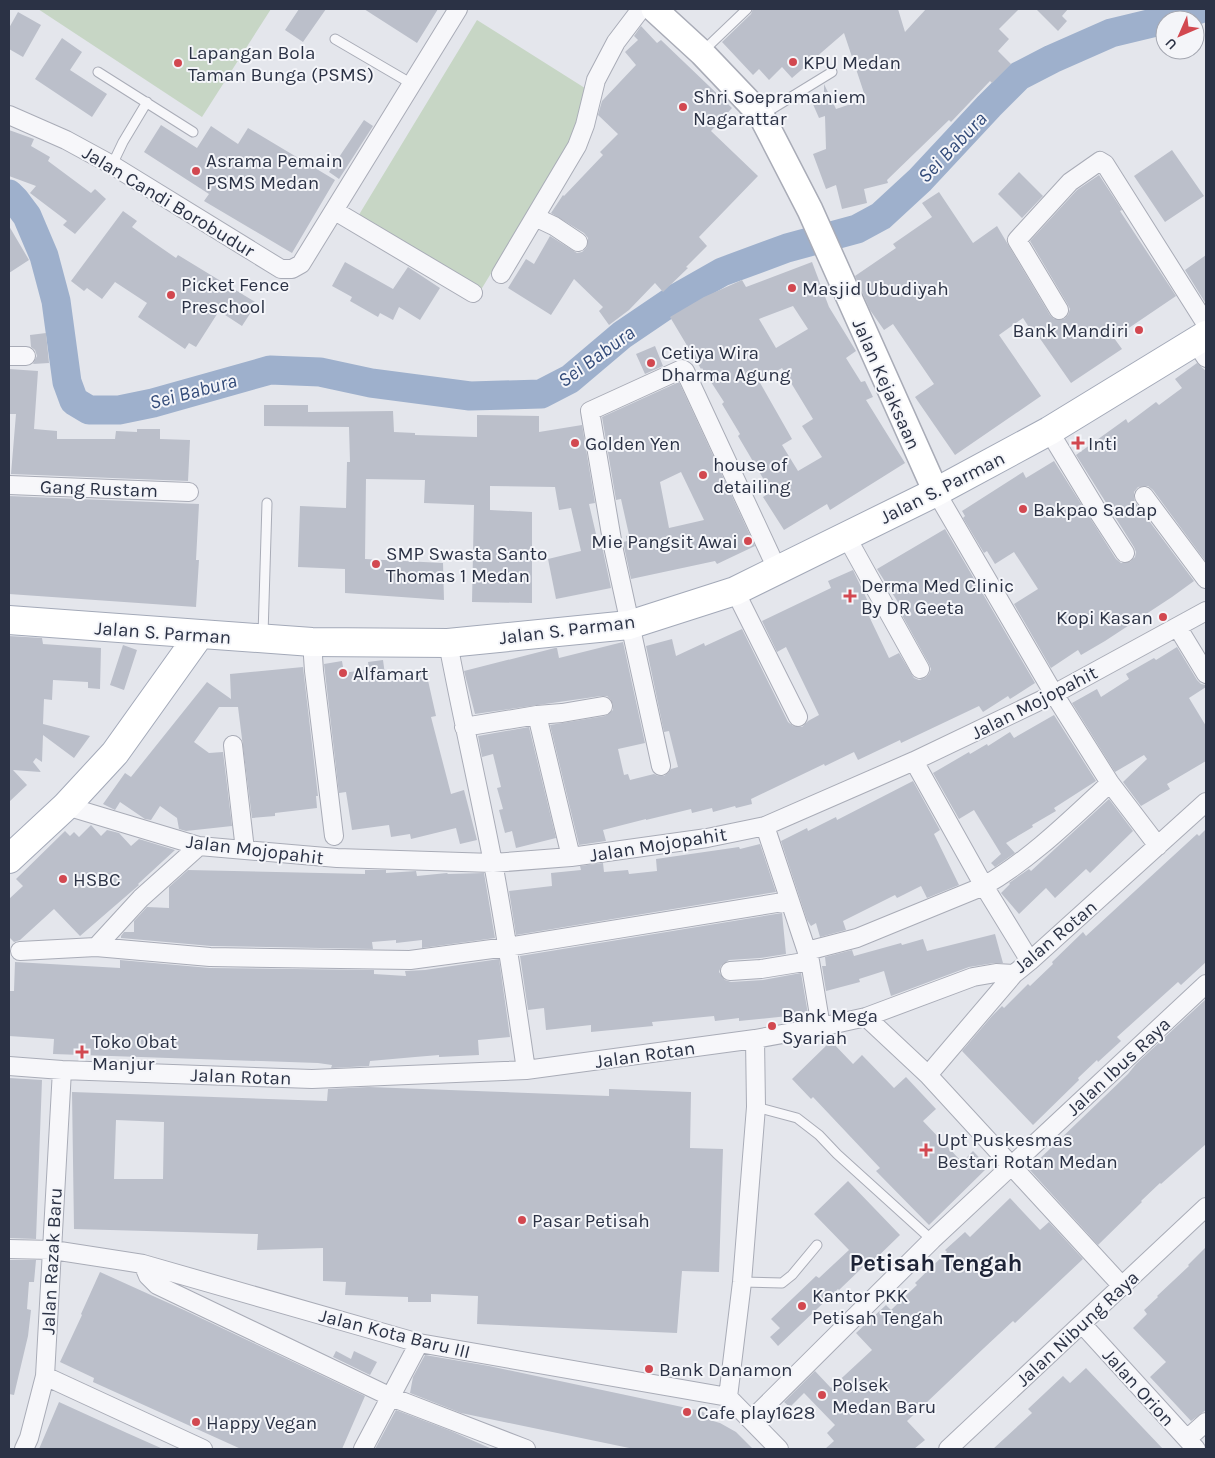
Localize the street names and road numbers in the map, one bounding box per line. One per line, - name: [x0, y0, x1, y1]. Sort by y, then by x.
- street label: Jalan Candi Borobudur: [79, 142, 259, 262]
- street label: Jalan Kejaksaan: [847, 316, 925, 453]
- street label: Jalan S. Parman: [877, 447, 1008, 529]
- street label: Gang Rustam: [40, 476, 158, 502]
- street label: Jalan S. Parman: [498, 611, 636, 649]
- street label: Jalan S. Parman: [94, 617, 232, 649]
- street label: Jalan Mojopahit: [968, 662, 1101, 744]
- street label: Jalan Mojopahit: [588, 823, 728, 867]
- street label: Jalan Mojopahit: [185, 831, 325, 869]
- street label: Jalan Rotan: [1010, 896, 1101, 978]
- street label: Jalan Ibus Raya: [1062, 1013, 1175, 1120]
- street label: Jalan Rotan: [594, 1037, 697, 1073]
- street label: Jalan Rotan: [190, 1064, 292, 1090]
- street label: Jalan Razak Baru: [37, 1187, 67, 1335]
- street label: Jalan Nibung Raya: [1012, 1266, 1143, 1391]
- street label: Jalan Kota Baru III: [317, 1305, 473, 1363]
- street label: Jalan Orion: [1098, 1344, 1179, 1431]

